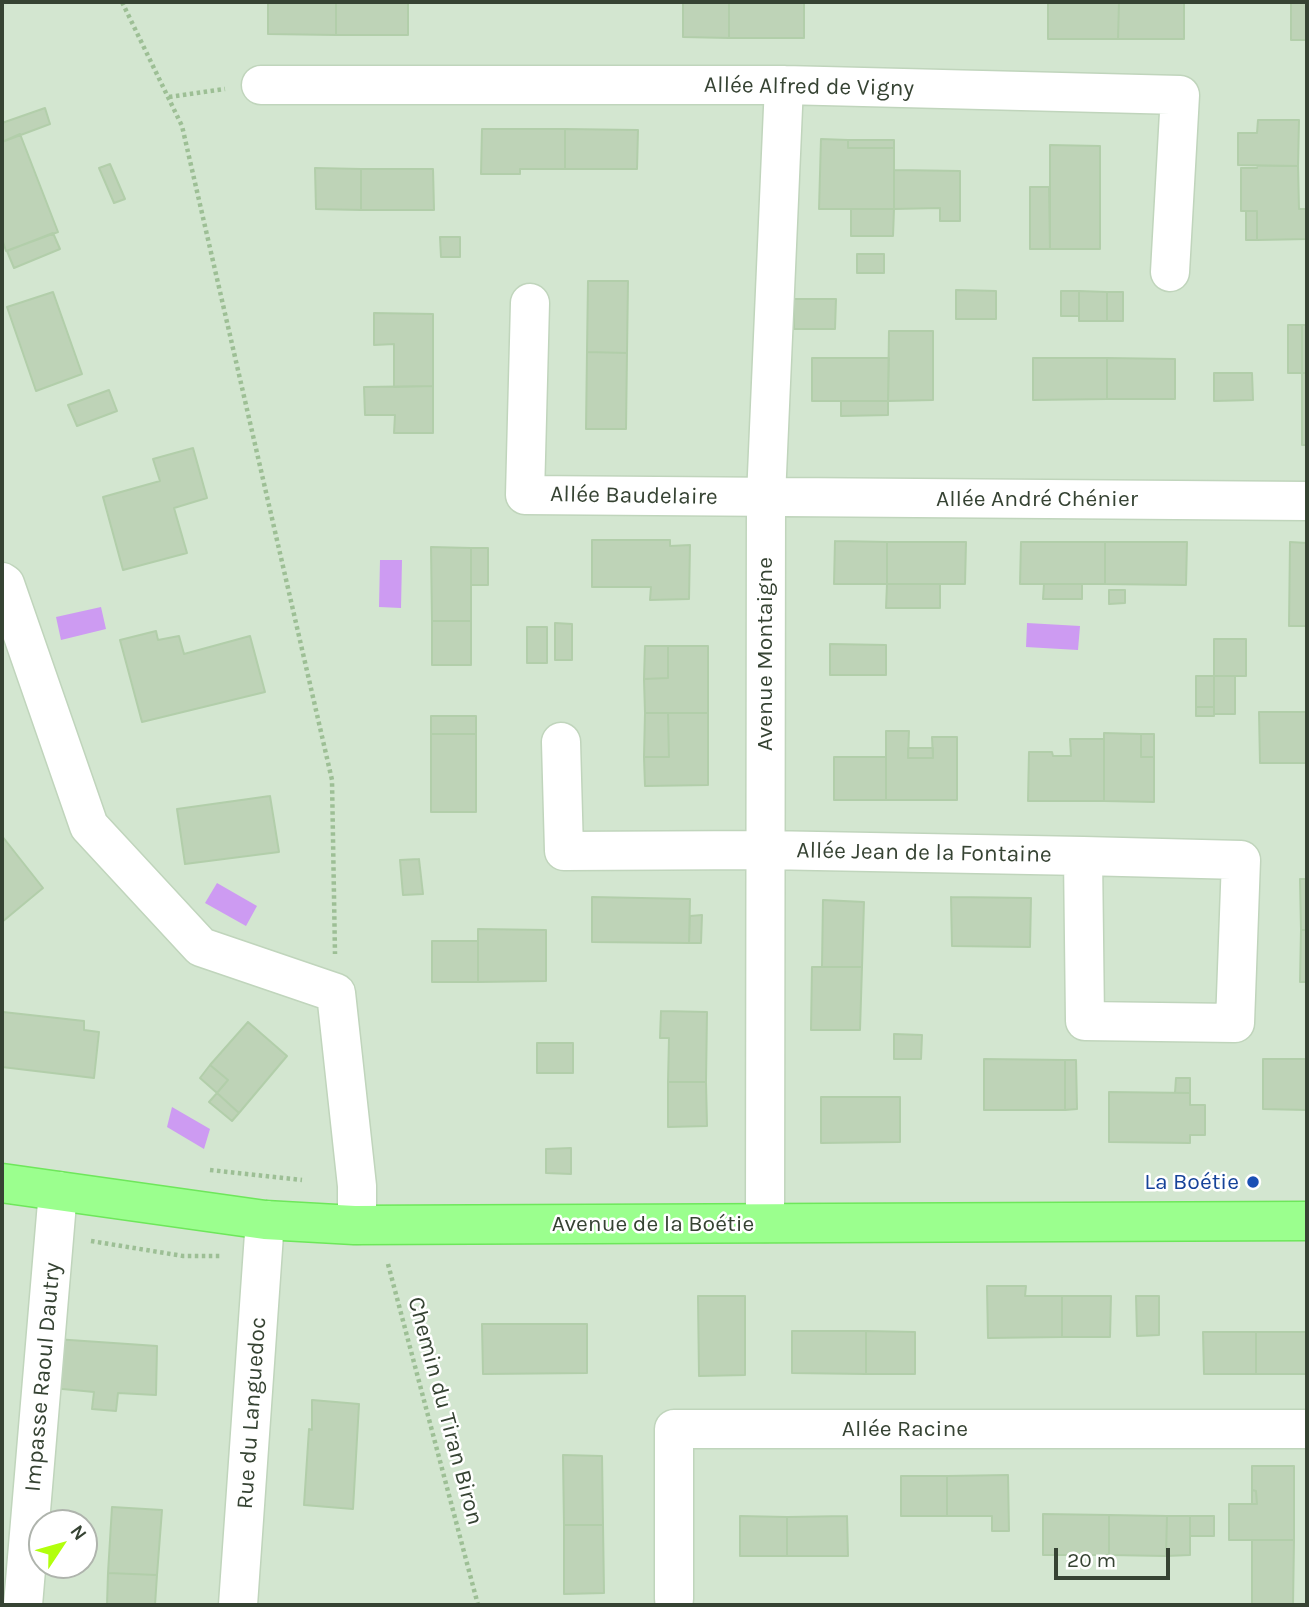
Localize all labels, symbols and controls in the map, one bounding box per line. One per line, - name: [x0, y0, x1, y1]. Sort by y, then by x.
- street label: Allée Alfred de Vigny: [704, 71, 914, 103]
- street label: Allée Baudelaire: [550, 481, 718, 511]
- street label: Allée André Chénier: [936, 485, 1138, 513]
- street label: Avenue Montaigne: [751, 557, 779, 751]
- street label: Allée Jean de la Fontaine: [796, 837, 1052, 869]
- place label: La Boétie: [1144, 1168, 1239, 1196]
- marker: La Boétie: [1245, 1174, 1261, 1190]
- street label: Avenue de la Boétie: [552, 1210, 754, 1238]
- street label: Impasse Raoul Dautry: [19, 1261, 67, 1493]
- street label: Chemin du Tiran Biron: [401, 1294, 489, 1528]
- street label: Rue du Languedoc: [232, 1316, 272, 1510]
- street label: Allée Racine: [842, 1415, 968, 1443]
- north arrow: [28, 1509, 98, 1579]
- text: N: [65, 1521, 91, 1545]
- scale bar: [1057, 1534, 1172, 1578]
- text: 20 m: [1067, 1548, 1116, 1572]

